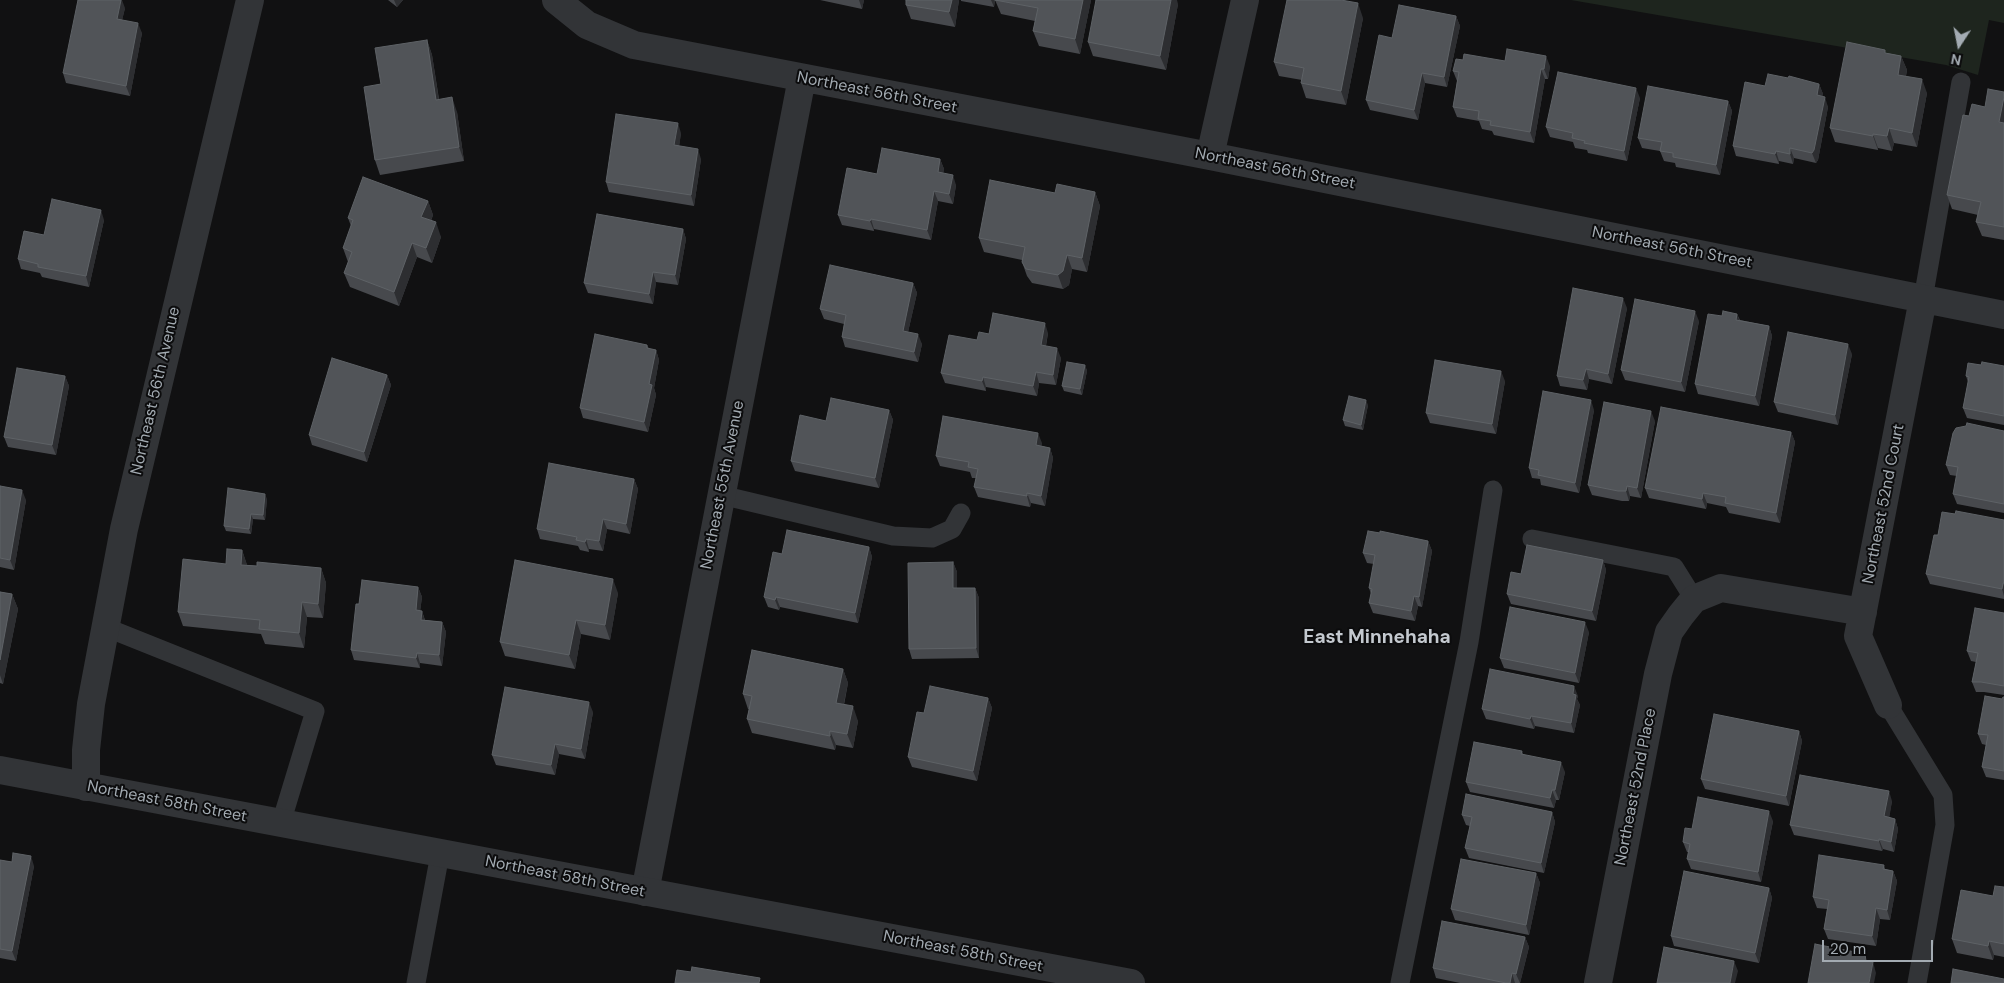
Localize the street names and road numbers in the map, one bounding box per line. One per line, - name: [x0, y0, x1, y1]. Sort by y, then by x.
- street label: Northeast 56th Street: [795, 68, 959, 118]
- street label: Northeast 56th Street: [1193, 144, 1357, 194]
- street label: Northeast 56th Street: [1590, 223, 1754, 273]
- street label: Northeast 56th Avenue: [127, 305, 185, 477]
- street label: Northeast 55th Avenue: [697, 399, 749, 571]
- street label: Northeast 52nd Court: [1859, 422, 1909, 586]
- street label: Northeast 52nd Place: [1611, 707, 1661, 867]
- street label: Northeast 58th Street: [85, 777, 249, 827]
- street label: Northeast 58th Street: [483, 852, 647, 902]
- street label: Northeast 58th Street: [881, 927, 1045, 977]

